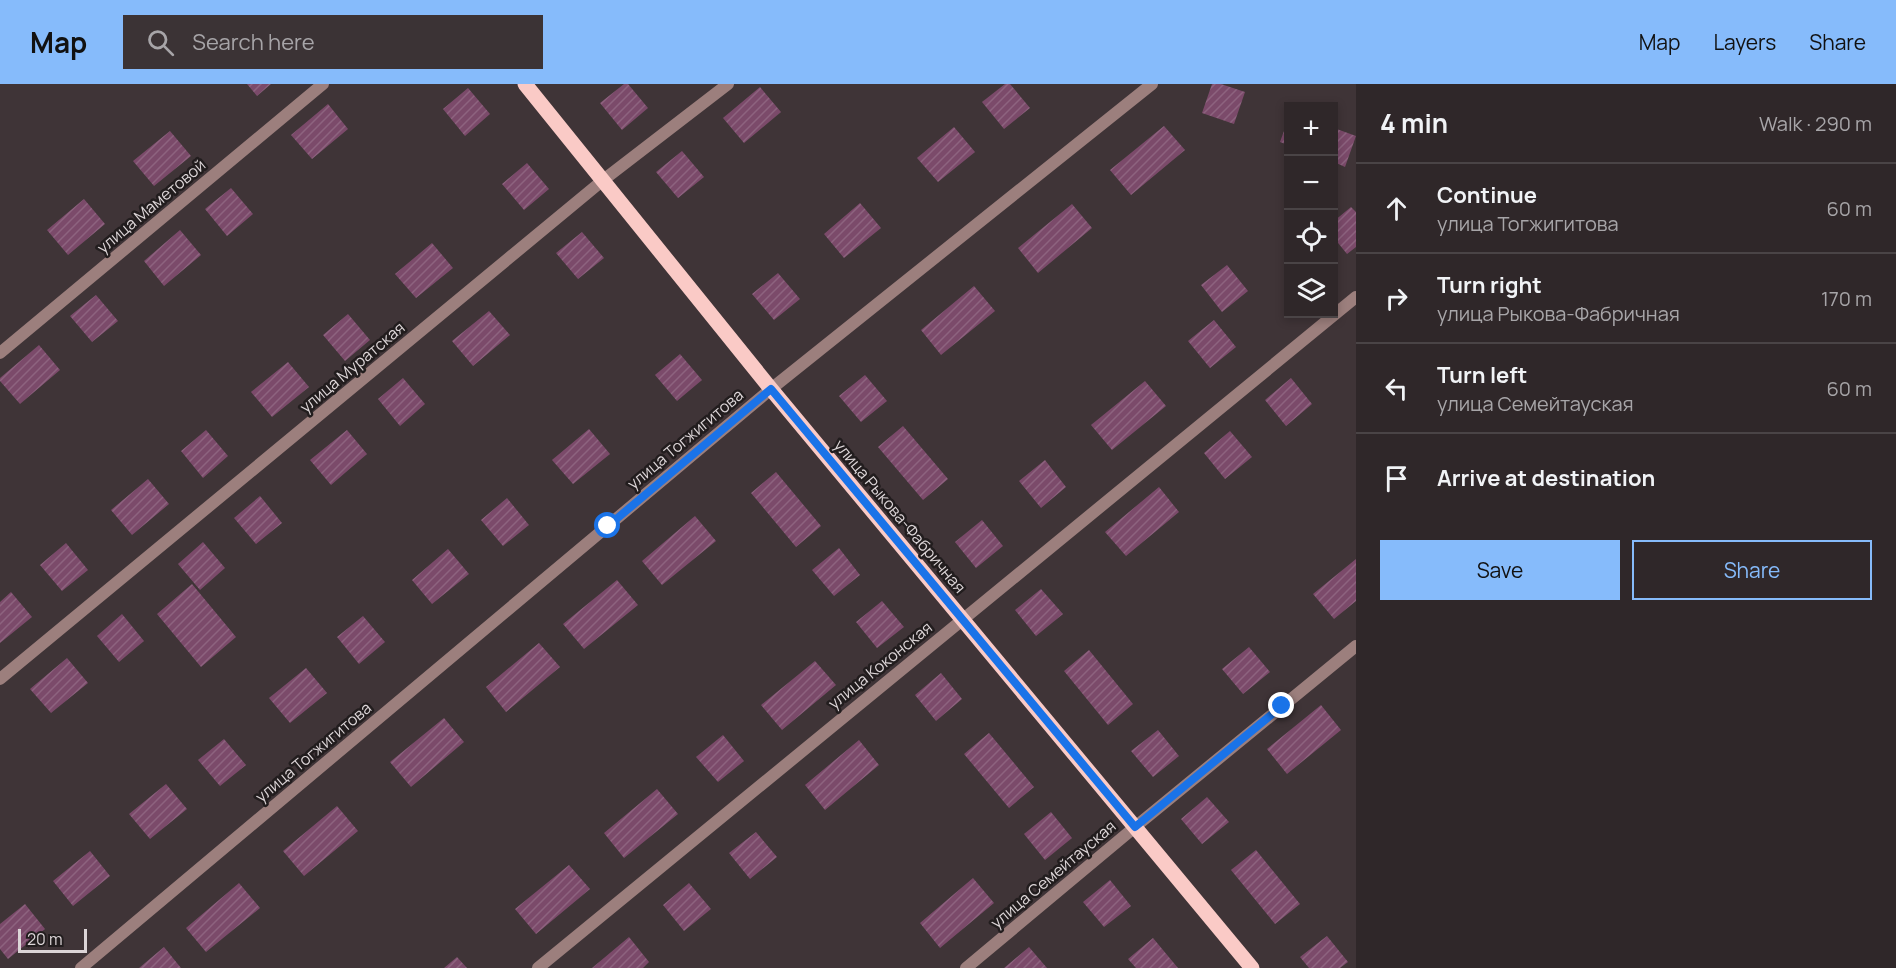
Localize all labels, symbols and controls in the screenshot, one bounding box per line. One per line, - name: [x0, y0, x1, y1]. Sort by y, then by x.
- search box: [123, 15, 543, 69]
- text: Map: [30, 23, 87, 61]
- icon: search: [144, 26, 177, 59]
- text: Search here: [192, 27, 315, 57]
- text: Map: [1639, 28, 1680, 56]
- text: Layers: [1713, 28, 1776, 56]
- text: Share: [1809, 28, 1866, 56]
- map controls: [1284, 102, 1338, 318]
- button: +: [1284, 102, 1338, 156]
- text: 4 min: [1380, 105, 1448, 141]
- text: Walk · 290 m: [1759, 110, 1872, 137]
- street label: улица Маметовой: [92, 154, 210, 258]
- button: −: [1284, 156, 1338, 210]
- text: Continue: [1437, 180, 1537, 210]
- icon: ahead: [1380, 192, 1413, 225]
- text: 60 m: [1826, 195, 1872, 222]
- button: locate: [1284, 210, 1338, 264]
- text: улица Тогжигитова: [1437, 210, 1619, 237]
- button: layers: [1284, 264, 1338, 318]
- text: Turn right: [1437, 270, 1542, 300]
- icon: right: [1380, 282, 1413, 315]
- text: 170 m: [1821, 285, 1872, 312]
- text: улица Рыкова-Фабричная: [1437, 300, 1680, 327]
- street label: улица Муратская: [295, 316, 409, 418]
- text: Turn left: [1437, 360, 1527, 390]
- icon: left: [1380, 372, 1413, 405]
- text: 60 m: [1826, 375, 1872, 402]
- street label: улица Тогжигитова: [622, 384, 748, 494]
- text: улица Семейтауская: [1437, 390, 1634, 417]
- street label: улица Рыкова-Фабричная: [829, 435, 971, 597]
- icon: arrive: [1380, 462, 1413, 495]
- text: Arrive at destination: [1437, 463, 1655, 493]
- route start: [594, 512, 620, 538]
- button: Save: [1380, 540, 1620, 600]
- button: Share: [1632, 540, 1872, 600]
- street label: улица Коконская: [823, 616, 937, 714]
- route end: [1268, 692, 1294, 718]
- street label: улица Тогжигитова: [250, 697, 376, 807]
- street label: улица Семейтауская: [986, 815, 1120, 933]
- scale bar: [18, 926, 87, 954]
- text: 20 m: [27, 928, 63, 950]

